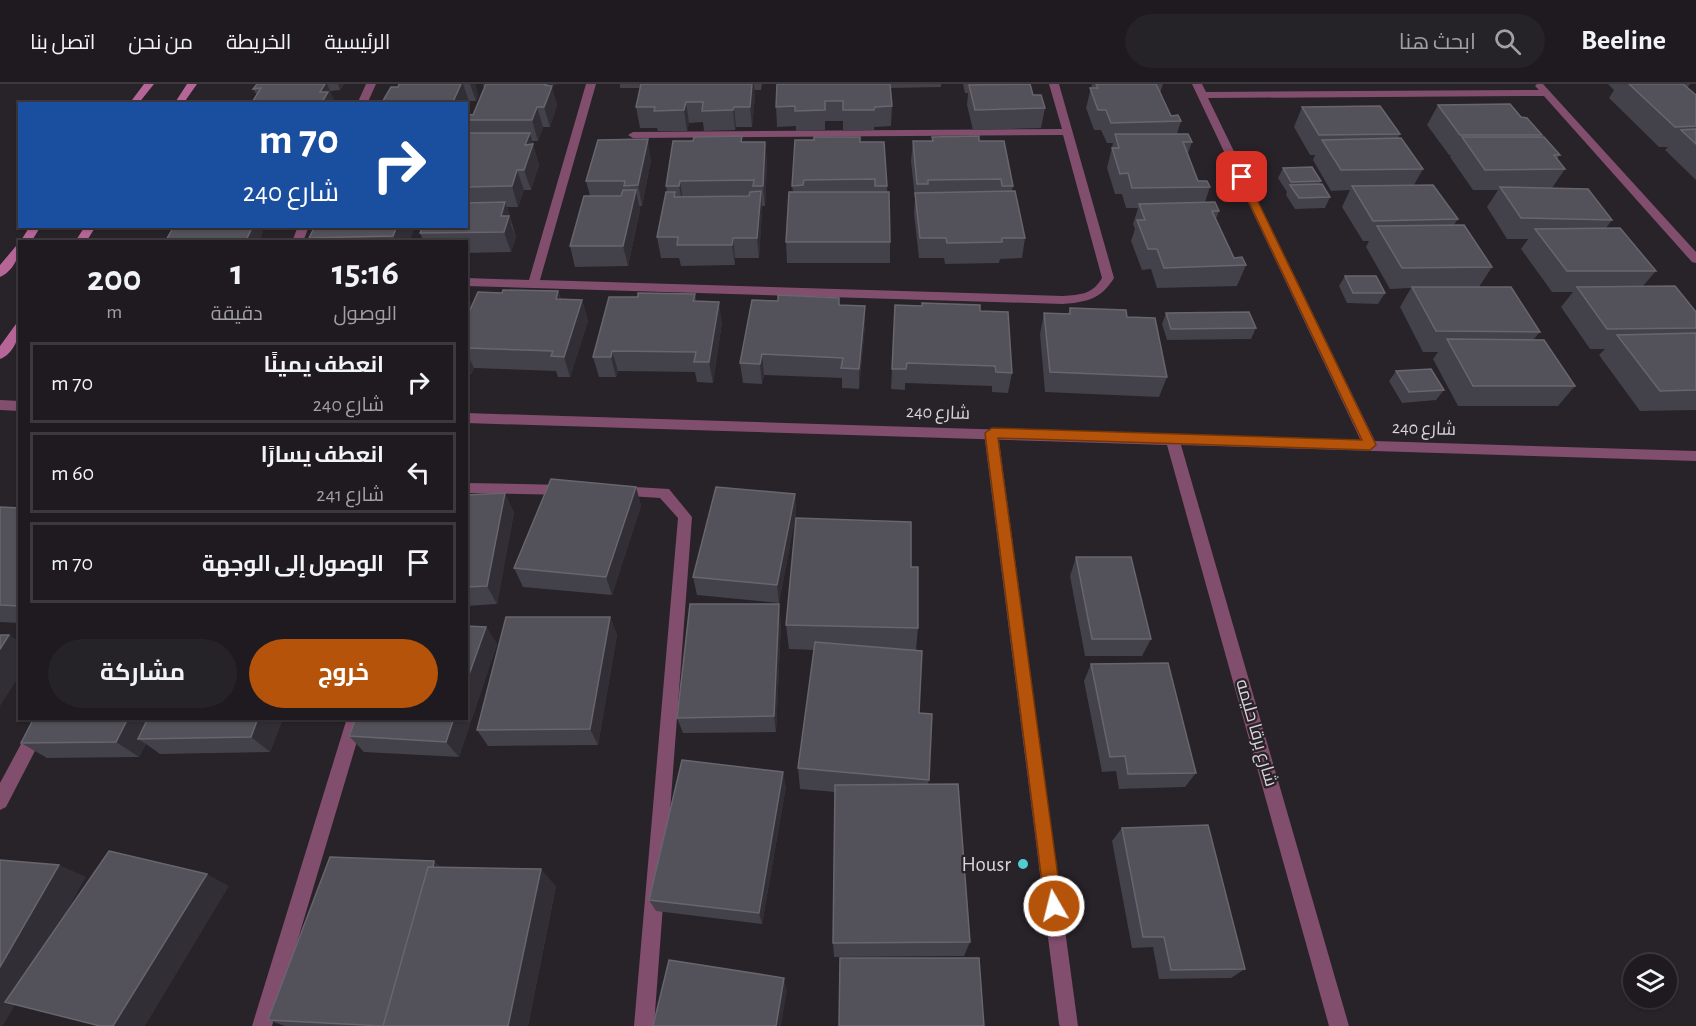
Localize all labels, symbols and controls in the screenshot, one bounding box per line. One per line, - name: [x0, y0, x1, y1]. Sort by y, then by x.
- search box: [1125, 14, 1545, 68]
- icon: search: [1491, 25, 1524, 58]
- text: Beeline: [1581, 27, 1666, 55]
- text: ابحث هنا: [1399, 31, 1476, 53]
- text: اتصل بنا: [30, 32, 95, 53]
- text: من نحن: [128, 32, 193, 53]
- text: الخريطة: [226, 32, 291, 53]
- text: الرئيسية: [324, 32, 390, 53]
- text: 70 m: [259, 119, 339, 161]
- icon: right: [360, 126, 438, 204]
- pin: [1216, 151, 1267, 202]
- icon: arrive: [1225, 160, 1258, 193]
- text: شارع 240: [243, 179, 339, 206]
- text: 1: [230, 255, 243, 291]
- text: 15:16: [332, 255, 399, 291]
- text: 200: [87, 261, 142, 297]
- text: m: [106, 302, 122, 322]
- text: دقيقة: [211, 304, 263, 324]
- text: الوصول: [333, 304, 397, 324]
- text: انعطف يمينًا: [263, 354, 384, 376]
- icon: right: [402, 366, 435, 399]
- text: 70 m: [51, 372, 93, 394]
- text: شارع 240: [313, 395, 384, 415]
- street label: شارع 240: [906, 402, 970, 425]
- street label: شارع 240: [1392, 418, 1456, 441]
- text: انعطف يسارًا: [261, 444, 384, 466]
- icon: left: [402, 456, 435, 489]
- text: 60 m: [51, 462, 94, 484]
- text: شارع 241: [316, 485, 384, 505]
- icon: arrive: [402, 546, 435, 579]
- text: 70 m: [51, 552, 93, 574]
- text: الوصول إلى الوجهة: [202, 553, 384, 575]
- button: مشاركة: [48, 639, 237, 708]
- button: خروج: [249, 639, 438, 708]
- street label: شارع برقا حليمه: [1230, 677, 1281, 789]
- place label: Housr: [961, 854, 1011, 875]
- marker: Housr: [1016, 857, 1030, 871]
- position arrow: [1022, 874, 1086, 938]
- map controls: [1623, 954, 1677, 1008]
- button: layers: [1623, 954, 1677, 1008]

